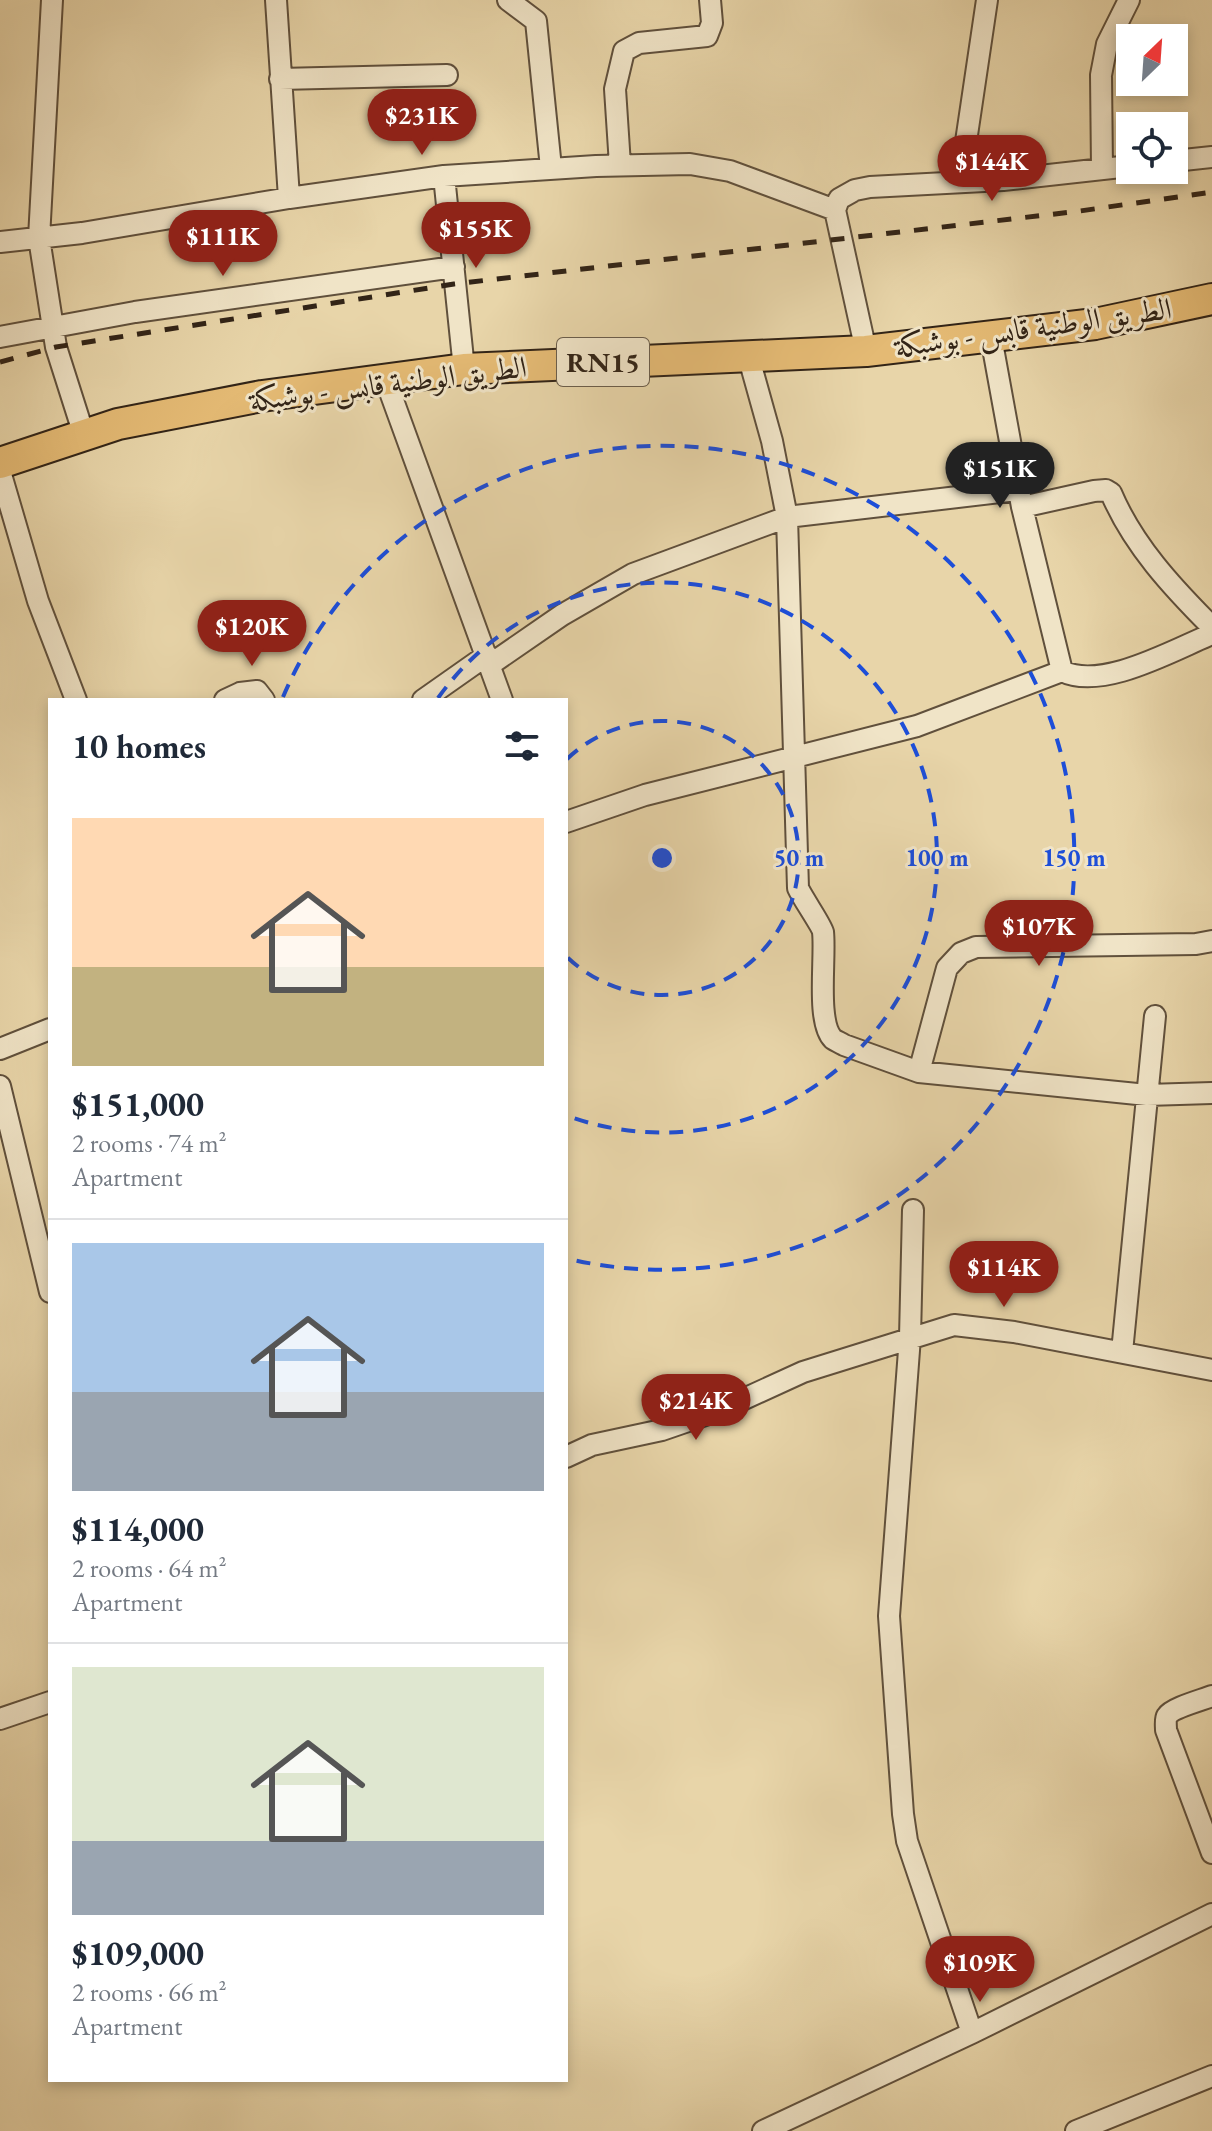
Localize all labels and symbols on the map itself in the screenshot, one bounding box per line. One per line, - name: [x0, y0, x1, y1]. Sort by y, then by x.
- north arrow: [1116, 24, 1188, 96]
- pin: $231K: [366, 89, 478, 157]
- pin: $144K: [936, 135, 1048, 203]
- pin: $155K: [420, 202, 532, 270]
- pin: $111K: [167, 210, 279, 278]
- street label: الطريق الوطنية قابس - بوشبكة: [890, 288, 1174, 367]
- road number: RN15: [557, 338, 649, 386]
- street label: الطريق الوطنية قابس - بوشبكة: [245, 347, 529, 421]
- pin: $151K: [944, 442, 1056, 510]
- pin: $120K: [196, 600, 308, 668]
- text: 50 m: [774, 842, 824, 873]
- text: 100 m: [905, 842, 969, 873]
- text: 150 m: [1042, 842, 1106, 873]
- centre of rings: [648, 844, 676, 872]
- pin: $107K: [983, 900, 1095, 968]
- pin: $114K: [948, 1241, 1060, 1309]
- pin: $214K: [640, 1374, 752, 1442]
- pin: $109K: [924, 1936, 1036, 2004]

